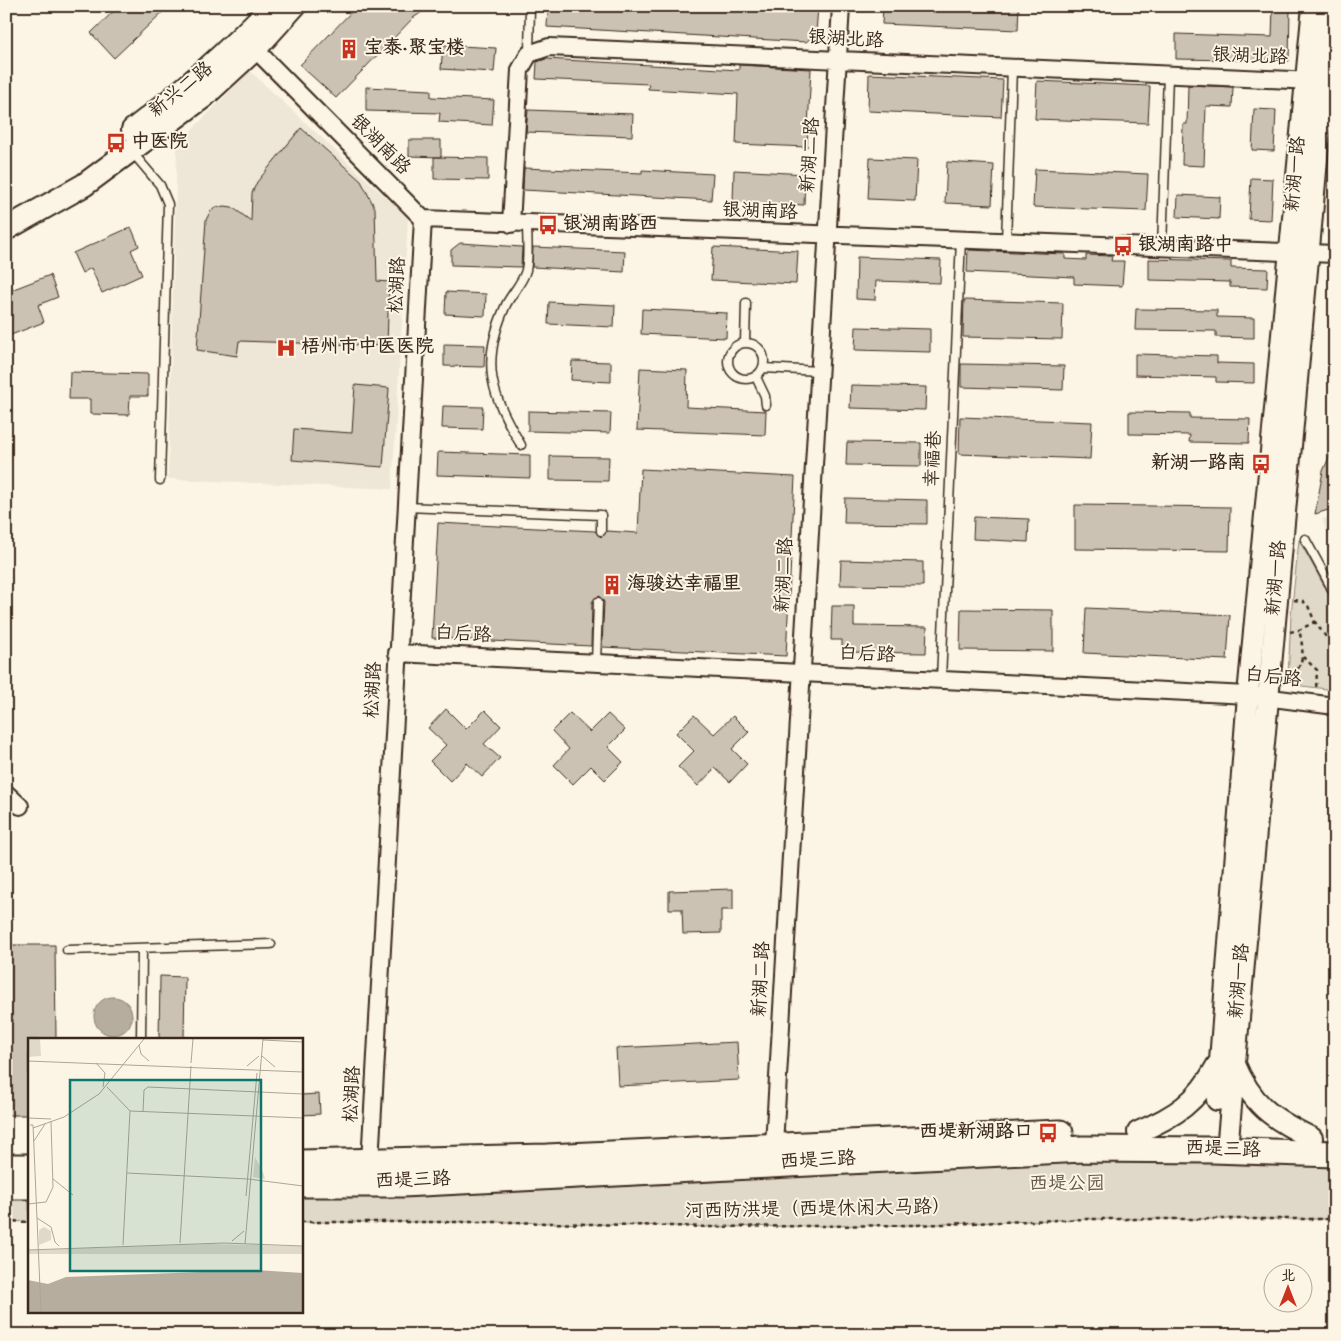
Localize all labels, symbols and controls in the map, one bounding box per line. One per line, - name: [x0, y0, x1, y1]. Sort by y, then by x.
- street label: 银湖北路: [807, 27, 885, 54]
- place label: 宝泰·聚宝楼: [364, 37, 465, 61]
- building icon: 宝泰·聚宝楼: [338, 38, 360, 60]
- street label: 银湖北路: [1212, 44, 1288, 71]
- street label: 新兴二路: [145, 57, 219, 124]
- street label: 银湖南路: [344, 110, 415, 181]
- street label: 新湖二路: [797, 116, 826, 194]
- place label: 中医院: [131, 131, 188, 155]
- bus stop icon: 中医院: [105, 132, 127, 154]
- street label: 新湖一路: [1281, 135, 1312, 213]
- street label: 银湖南路: [722, 199, 798, 226]
- place label: 银湖南路西: [563, 213, 658, 237]
- bus stop icon: 银湖南路西: [537, 214, 559, 236]
- place label: 银湖南路中: [1138, 234, 1233, 258]
- bus stop icon: 银湖南路中: [1112, 235, 1134, 257]
- street label: 松湖路: [385, 256, 412, 314]
- place label: 梧州市中医医院: [301, 336, 434, 360]
- hospital icon: 梧州市中医医院: [275, 337, 297, 359]
- street label: 幸福巷: [921, 430, 948, 488]
- place label: 新湖一路南: [1151, 452, 1246, 476]
- bus stop icon: 新湖一路南: [1250, 453, 1272, 475]
- street label: 新湖二路: [772, 536, 799, 614]
- street label: 新湖一路: [1262, 539, 1293, 617]
- place label: 海骏达幸福里: [627, 573, 741, 597]
- building icon: 海骏达幸福里: [601, 574, 623, 596]
- street label: 白后路: [434, 622, 492, 649]
- street label: 白后路: [838, 642, 896, 669]
- street label: 松湖路: [361, 661, 388, 719]
- street label: 白后路: [1243, 664, 1303, 693]
- street label: 新湖二路: [749, 940, 776, 1018]
- street label: 新湖一路: [1225, 942, 1256, 1020]
- inset map: [28, 1038, 302, 1314]
- street label: 松湖路: [340, 1065, 367, 1123]
- place label: 西堤新湖路口: [919, 1121, 1033, 1145]
- bus stop icon: 西堤新湖路口: [1037, 1122, 1059, 1144]
- street label: 西堤三路: [1185, 1137, 1261, 1164]
- street label: 西堤三路: [779, 1148, 857, 1175]
- street label: 西堤三路: [375, 1168, 451, 1195]
- park label: 西堤公园: [1029, 1174, 1105, 1197]
- street label: 河西防洪堤（西堤休闲大马路）: [685, 1196, 951, 1225]
- north arrow: [1264, 1264, 1314, 1314]
- text: 北: [1281, 1269, 1295, 1286]

